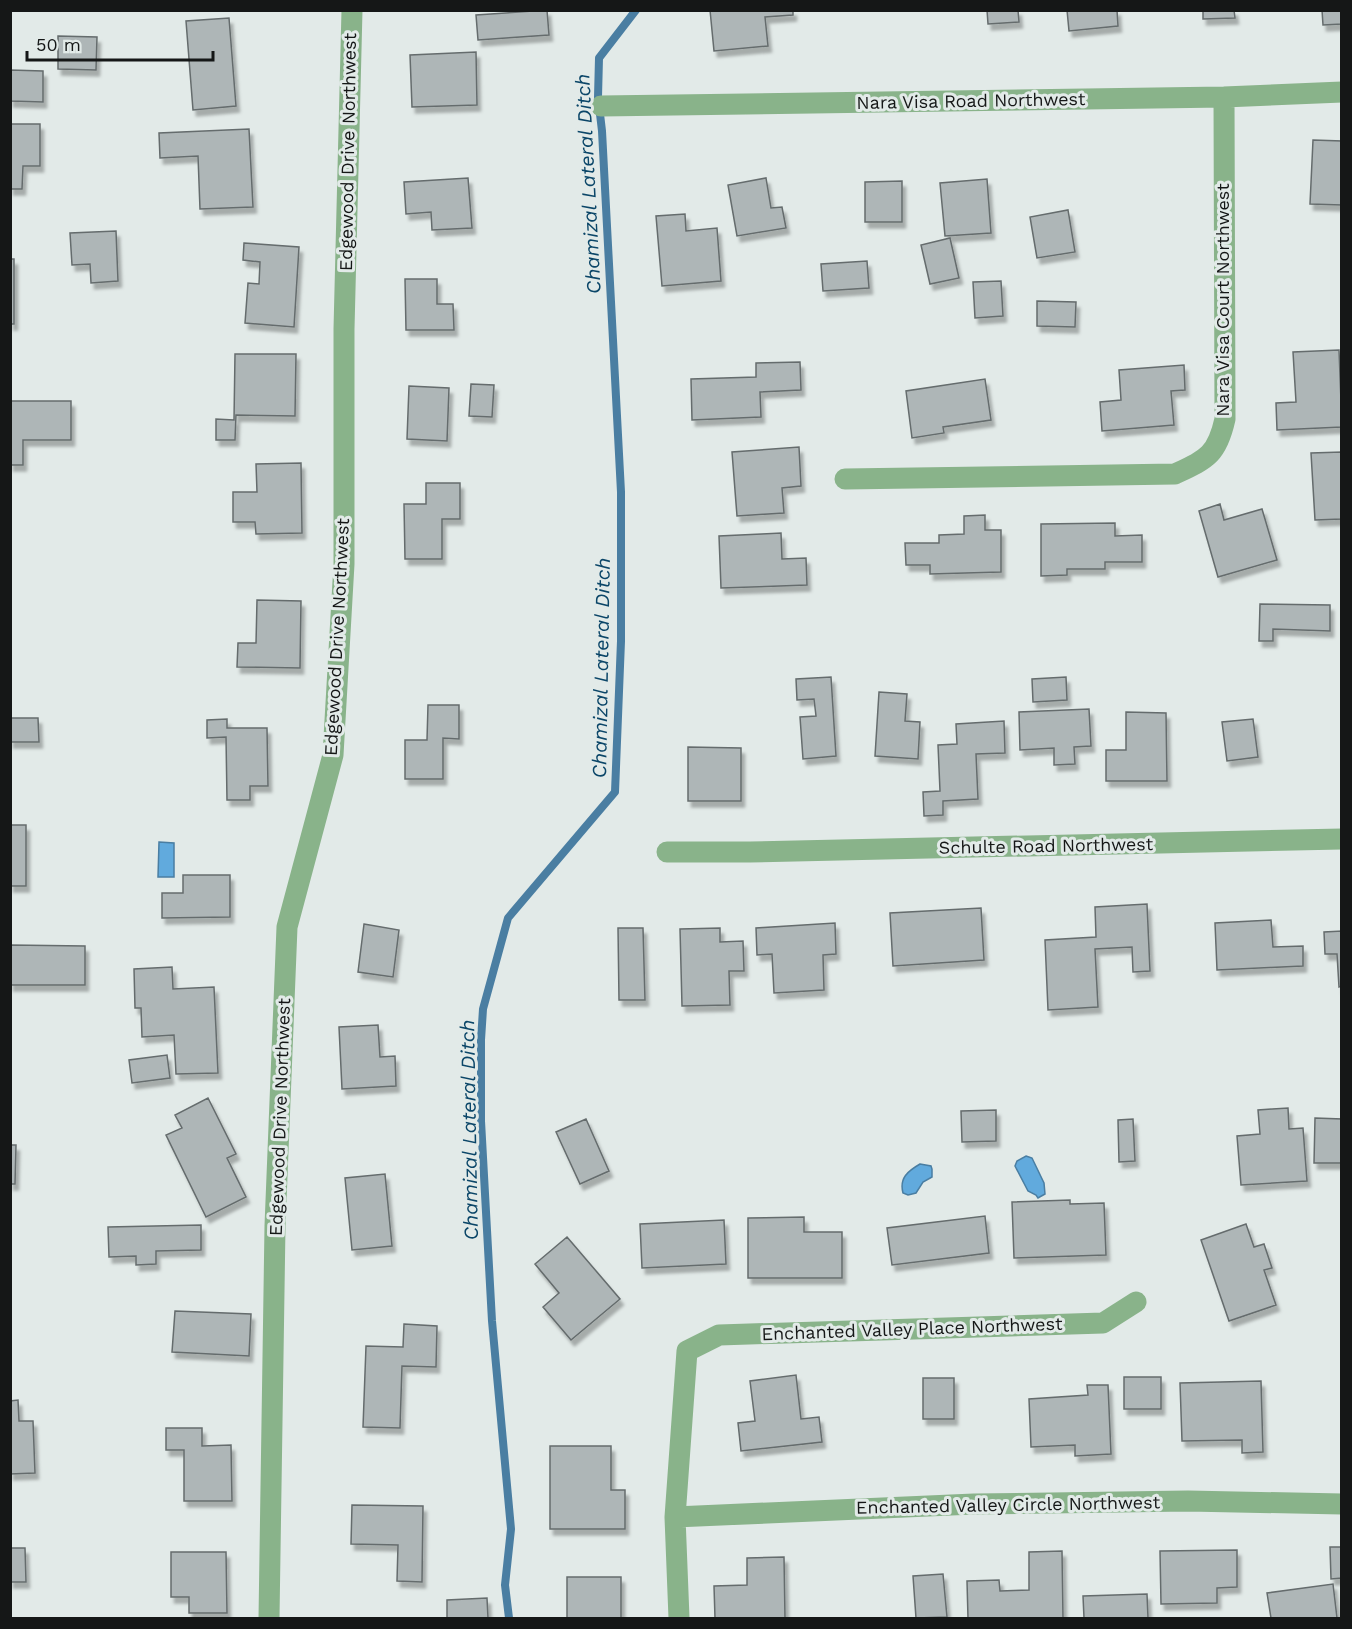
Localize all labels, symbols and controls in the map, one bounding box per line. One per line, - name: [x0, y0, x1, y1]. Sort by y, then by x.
- scale bar: [27, 24, 213, 62]
- street label: Edgewood Drive Northwest: [335, 32, 360, 271]
- text: 50 m: [36, 34, 81, 55]
- water label: Chamizal Lateral Ditch: [570, 73, 606, 295]
- street label: Nara Visa Road Northwest: [856, 88, 1086, 113]
- street label: Nara Visa Court Northwest: [1212, 183, 1233, 417]
- street label: Edgewood Drive Northwest: [320, 517, 353, 756]
- water label: Chamizal Lateral Ditch: [587, 557, 615, 779]
- street label: Schulte Road Northwest: [939, 833, 1154, 858]
- street label: Edgewood Drive Northwest: [265, 997, 294, 1236]
- water label: Chamizal Lateral Ditch: [455, 1019, 483, 1241]
- street label: Enchanted Valley Place Northwest: [761, 1313, 1063, 1344]
- street label: Enchanted Valley Circle Northwest: [856, 1491, 1161, 1518]

